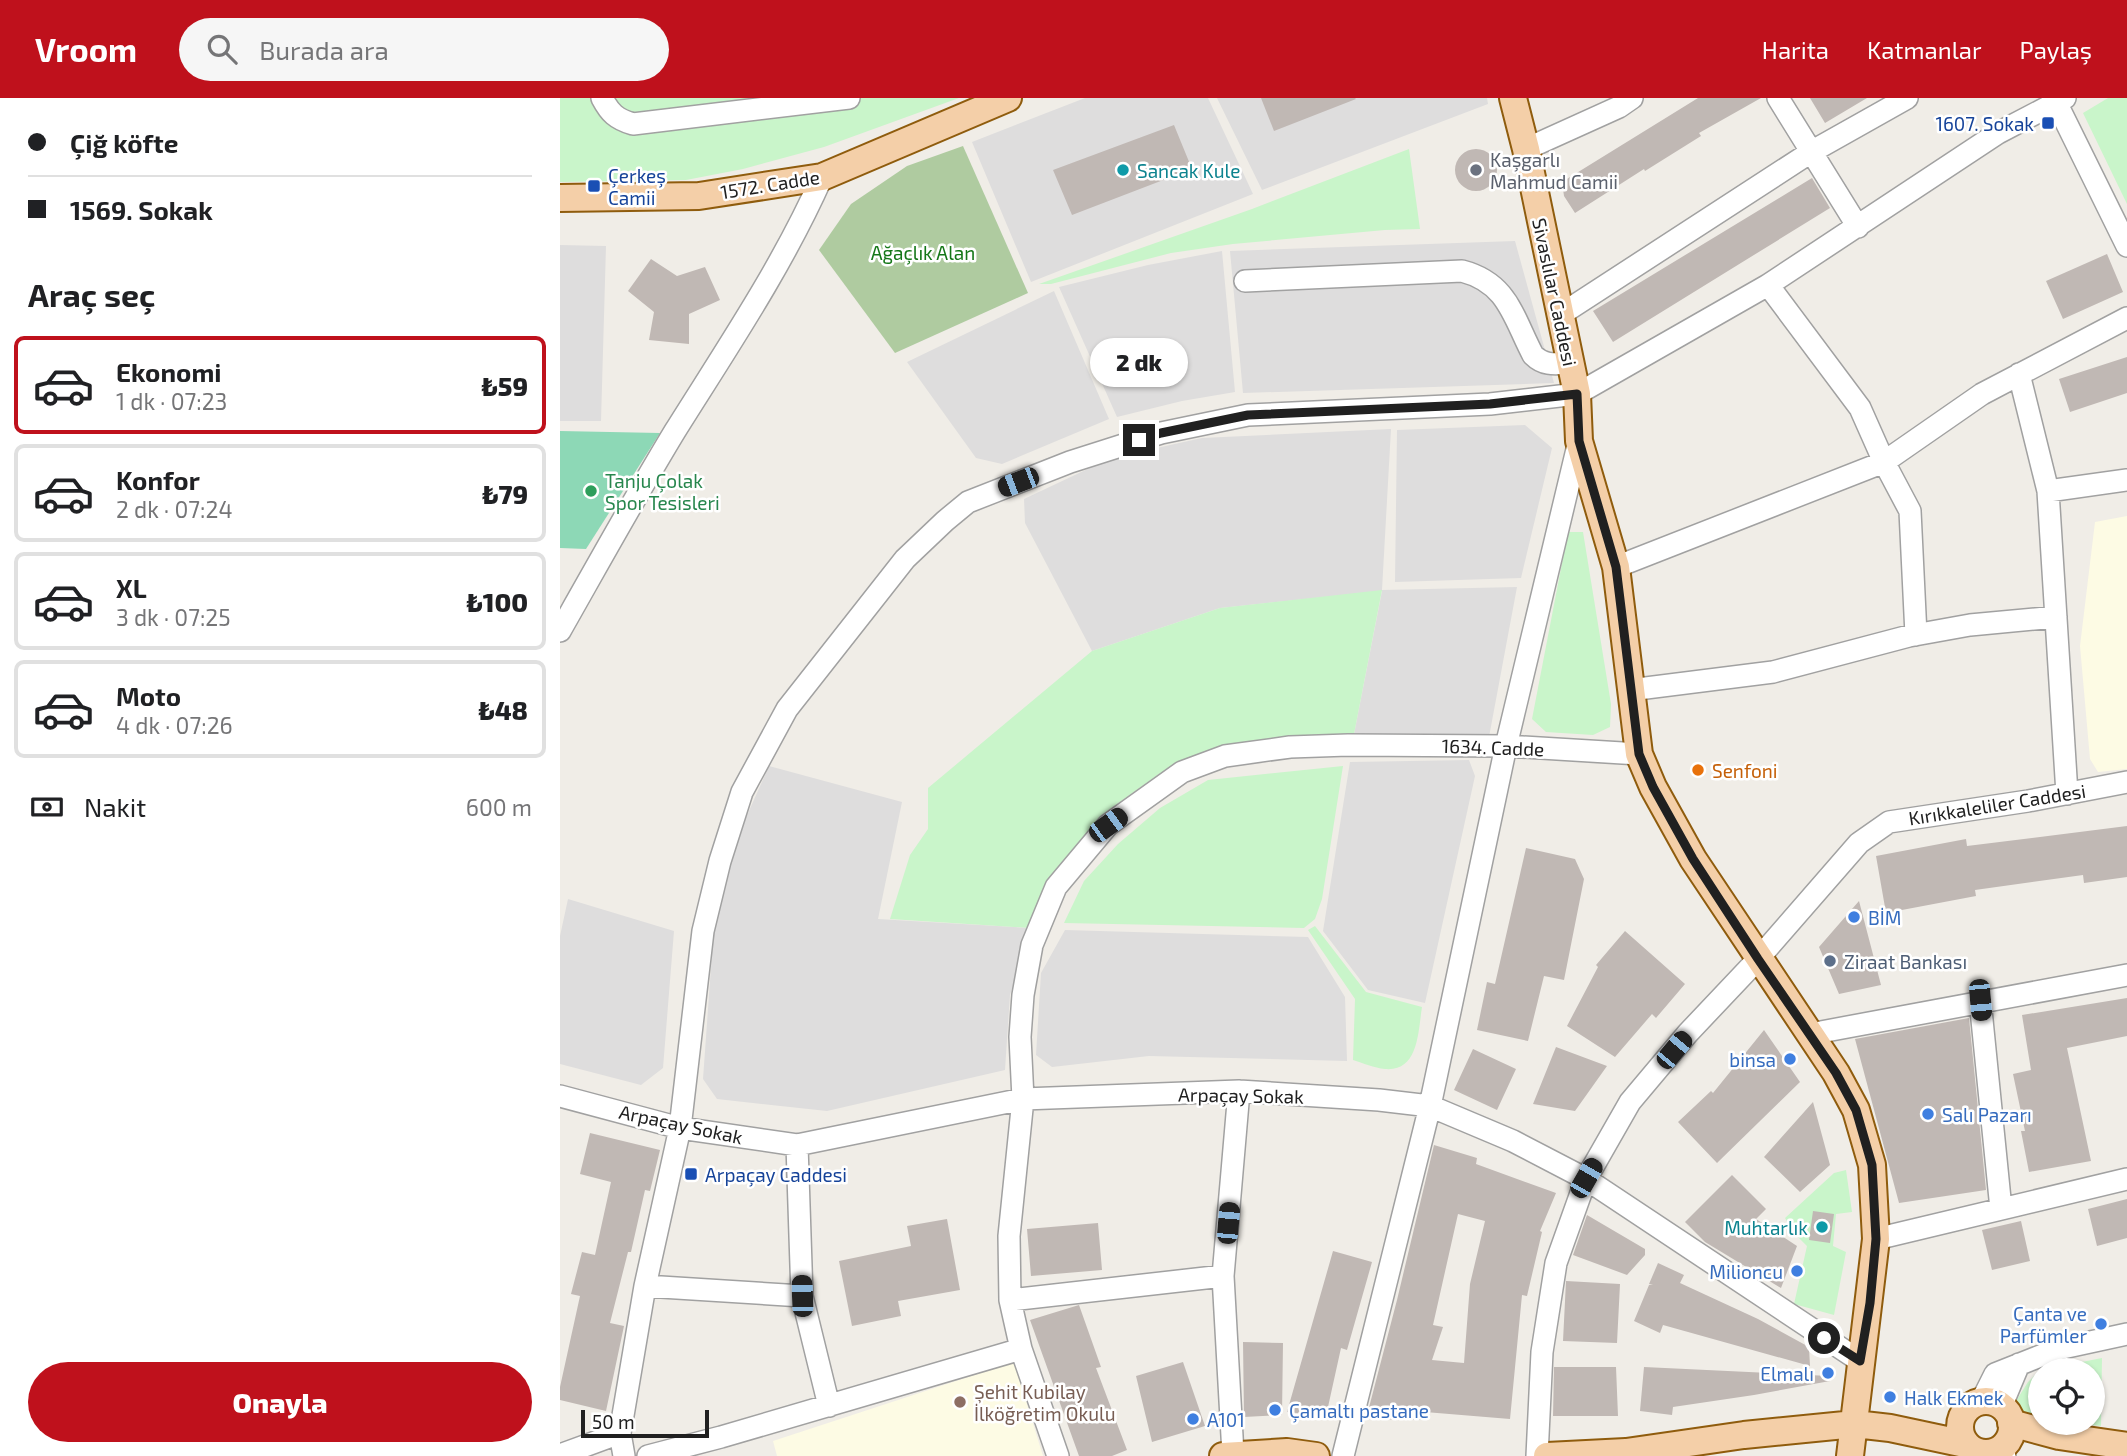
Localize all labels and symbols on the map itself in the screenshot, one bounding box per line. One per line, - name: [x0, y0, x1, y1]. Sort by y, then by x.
- place label: 1607. Sokak: [1935, 112, 2034, 135]
- marker: 1607. Sokak: [2040, 115, 2056, 131]
- place label: Kaşgarlı Mahmud Camii: [1490, 148, 1618, 193]
- place label: Sancak Kule: [1137, 159, 1240, 182]
- marker: Sancak Kule: [1115, 162, 1131, 178]
- marker: Kaşgarlı Mahmud Camii: [1468, 162, 1484, 178]
- place label: Çerkeş Camii: [608, 164, 666, 209]
- street label: 1572. Cadde: [719, 165, 821, 203]
- marker: Çerkeş Camii: [586, 178, 602, 194]
- street label: Sivaslılar Caddesi: [1528, 216, 1582, 368]
- park label: Ağaçlık Alan: [871, 241, 975, 265]
- callout: 2 dk: [1090, 338, 1188, 388]
- route end: [1123, 424, 1155, 456]
- car: [995, 465, 1042, 499]
- place label: Tanju Çolak Spor Tesisleri: [605, 469, 720, 514]
- marker: Tanju Çolak Spor Tesisleri: [583, 483, 599, 499]
- street label: 1634. Cadde: [1441, 734, 1545, 760]
- place label: Senfoni: [1712, 759, 1778, 782]
- marker: Senfoni: [1690, 762, 1706, 778]
- street label: Kırıkkaleliler Caddesi: [1907, 779, 2087, 829]
- car: [1085, 804, 1132, 846]
- place label: BİM: [1868, 906, 1901, 929]
- marker: BİM: [1846, 909, 1862, 925]
- place label: Ziraat Bankası: [1844, 950, 1967, 973]
- marker: Ziraat Bankası: [1822, 953, 1838, 969]
- car: [1968, 978, 1993, 1022]
- car: [1653, 1027, 1696, 1073]
- place label: binsa: [1729, 1048, 1776, 1071]
- marker: binsa: [1782, 1051, 1798, 1067]
- street label: Arpaçay Sokak: [1178, 1082, 1304, 1109]
- street label: Arpaçay Sokak: [617, 1100, 745, 1149]
- place label: Salı Pazarı: [1942, 1103, 2032, 1126]
- marker: Salı Pazarı: [1920, 1106, 1936, 1122]
- car: [1567, 1155, 1606, 1201]
- place label: Arpaçay Caddesi: [705, 1163, 847, 1187]
- marker: Arpaçay Caddesi: [683, 1166, 699, 1182]
- car: [1216, 1201, 1241, 1245]
- place label: Muhtarlık: [1724, 1216, 1808, 1239]
- marker: Muhtarlık: [1814, 1219, 1830, 1235]
- place label: Milioncu: [1709, 1260, 1783, 1283]
- marker: Milioncu: [1789, 1263, 1805, 1279]
- car: [791, 1275, 814, 1317]
- place label: Çanta ve Parfümler: [2000, 1302, 2087, 1347]
- marker: Çanta ve Parfümler: [2093, 1316, 2109, 1332]
- route start: [1808, 1322, 1840, 1354]
- place label: Elmalı: [1760, 1362, 1814, 1385]
- marker: Elmalı: [1820, 1365, 1836, 1381]
- place label: Şehit Kubilay İlköğretim Okulu: [974, 1380, 1116, 1425]
- place label: Halk Ekmek: [1904, 1386, 2004, 1409]
- marker: Halk Ekmek: [1882, 1389, 1898, 1405]
- marker: Şehit Kubilay İlköğretim Okulu: [952, 1394, 968, 1410]
- place label: Çamaltı pastane: [1289, 1399, 1429, 1423]
- marker: Çamaltı pastane: [1267, 1402, 1283, 1418]
- scale bar: [581, 1407, 709, 1439]
- place label: A101: [1207, 1408, 1245, 1431]
- marker: A101: [1185, 1411, 1201, 1427]

